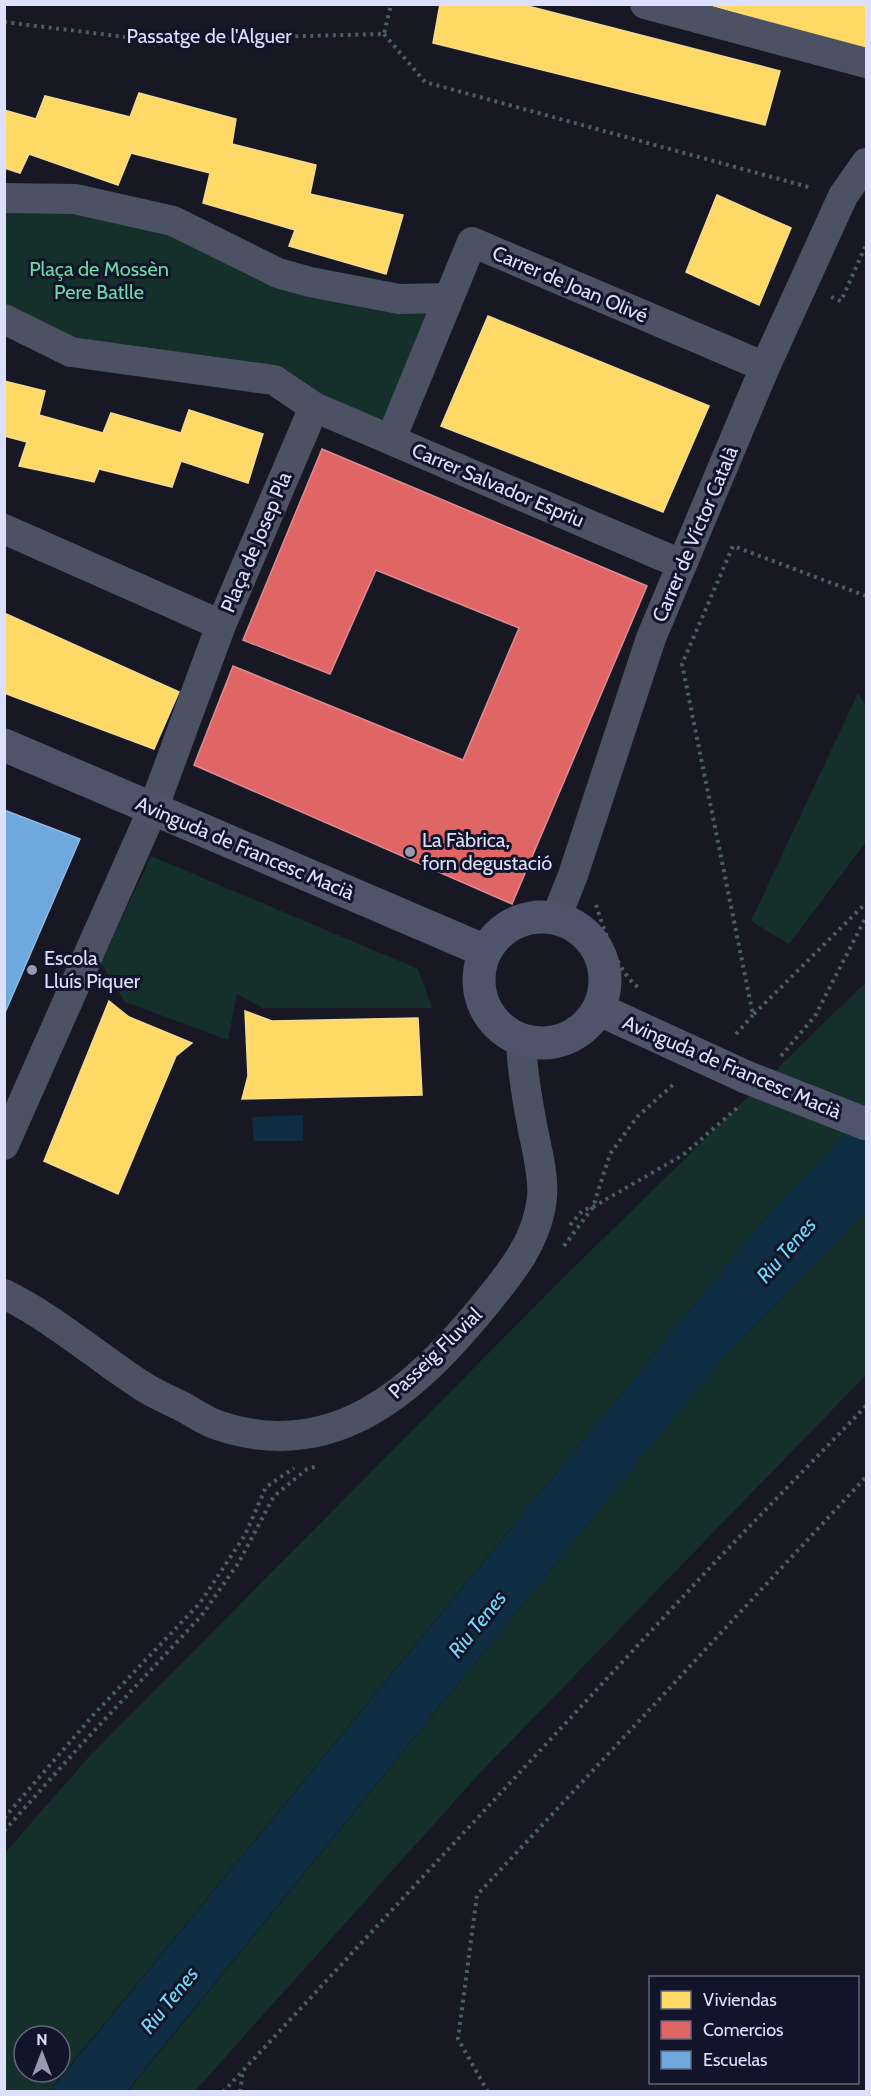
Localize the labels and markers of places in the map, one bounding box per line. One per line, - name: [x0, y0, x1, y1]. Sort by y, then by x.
- place label: La Fàbrica, forn degustació: [422, 828, 552, 875]
- marker: La Fàbrica, forn degustació: [403, 845, 417, 859]
- place label: Escola Lluís Piquer: [44, 946, 141, 993]
- marker: Escola Lluís Piquer: [25, 963, 39, 977]

